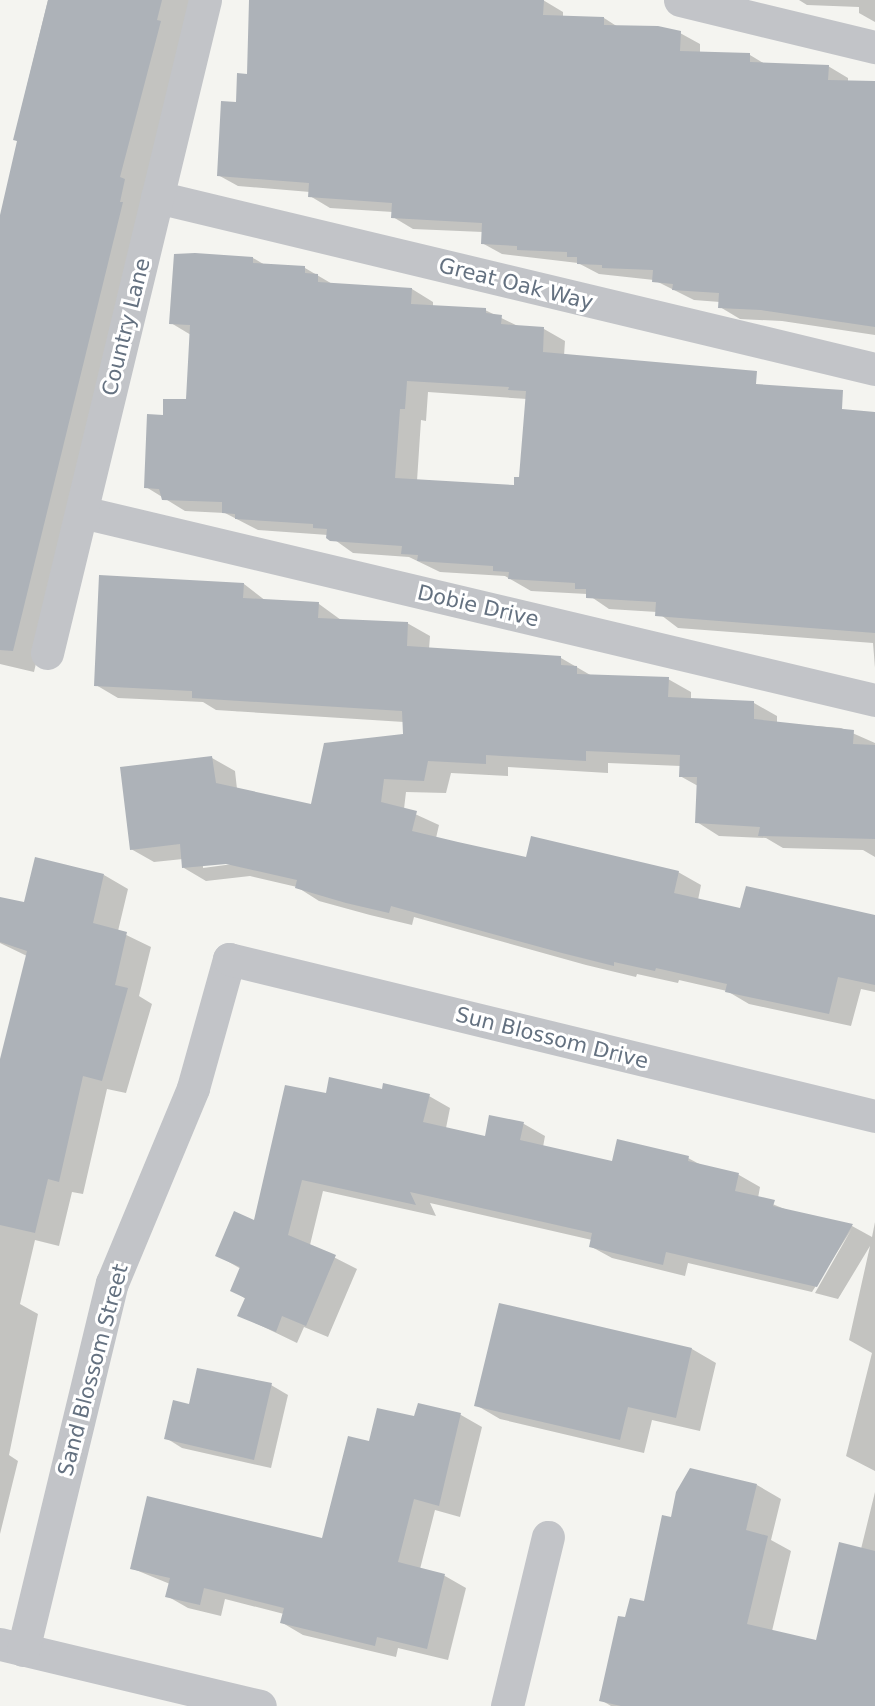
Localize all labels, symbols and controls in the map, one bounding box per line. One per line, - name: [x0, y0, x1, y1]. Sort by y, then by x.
- street label: Great Oak Way: [436, 253, 596, 315]
- street label: Country Lane: [97, 256, 155, 398]
- street label: Dobie Drive: [415, 580, 541, 632]
- street label: Sun Blossom Drive: [453, 1002, 651, 1074]
- street label: Sand Blossom Street: [53, 1261, 133, 1479]

